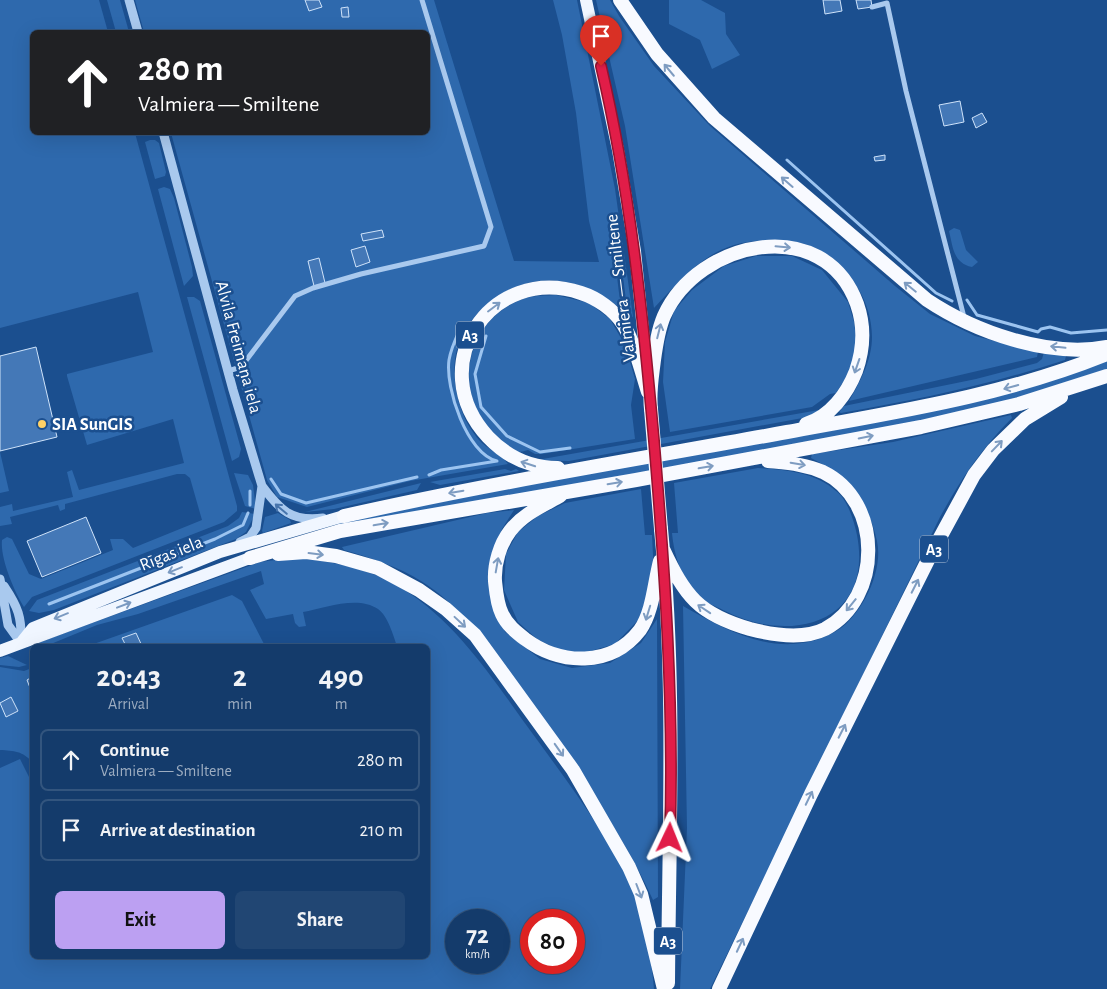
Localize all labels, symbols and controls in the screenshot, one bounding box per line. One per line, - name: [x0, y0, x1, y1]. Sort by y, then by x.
- pin: [580, 15, 622, 66]
- icon: arrive: [587, 22, 615, 50]
- icon: ahead: [55, 50, 120, 115]
- text: 280 m: [138, 52, 224, 87]
- one-way arrow: [664, 63, 675, 76]
- text: Valmiera — Smiltene: [138, 93, 320, 115]
- one-way arrow: [780, 176, 793, 187]
- street label: Valmiera — Smiltene: [603, 213, 639, 363]
- one-way arrow: [775, 242, 791, 252]
- street label: Alvila Freimaņa iela: [211, 279, 264, 416]
- one-way arrow: [904, 282, 917, 293]
- one-way arrow: [487, 302, 501, 312]
- road number: A3: [456, 322, 484, 348]
- one-way arrow: [655, 324, 664, 340]
- one-way arrow: [1051, 342, 1067, 352]
- one-way arrow: [852, 358, 861, 373]
- one-way arrow: [1003, 382, 1019, 392]
- place label: SIA SunGIS: [52, 416, 133, 434]
- marker: SIA SunGIS: [36, 418, 48, 430]
- one-way arrow: [858, 432, 874, 441]
- one-way arrow: [991, 440, 1003, 452]
- one-way arrow: [521, 459, 537, 468]
- one-way arrow: [790, 460, 806, 470]
- one-way arrow: [697, 462, 713, 472]
- one-way arrow: [607, 478, 623, 488]
- one-way arrow: [448, 487, 464, 497]
- one-way arrow: [275, 503, 288, 514]
- one-way arrow: [373, 518, 389, 528]
- street label: Rīgas iela: [137, 533, 205, 575]
- road number: A3: [920, 536, 948, 562]
- one-way arrow: [307, 549, 323, 559]
- one-way arrow: [492, 557, 502, 573]
- one-way arrow: [168, 566, 183, 575]
- one-way arrow: [910, 578, 920, 593]
- one-way arrow: [846, 598, 857, 611]
- one-way arrow: [116, 600, 132, 609]
- one-way arrow: [697, 604, 711, 614]
- one-way arrow: [642, 605, 652, 621]
- one-way arrow: [53, 613, 68, 622]
- one-way arrow: [454, 616, 466, 628]
- text: 20:43: [96, 662, 161, 692]
- text: 2: [233, 662, 247, 692]
- text: 490: [318, 662, 364, 692]
- text: Arrival: [108, 696, 149, 712]
- text: min: [227, 696, 252, 712]
- text: m: [335, 696, 348, 712]
- one-way arrow: [838, 724, 847, 739]
- text: Continue: [100, 741, 169, 760]
- one-way arrow: [554, 743, 564, 757]
- icon: ahead: [57, 746, 85, 774]
- text: 280 m: [357, 751, 403, 770]
- text: Valmiera — Smiltene: [100, 763, 232, 779]
- one-way arrow: [805, 791, 814, 806]
- position arrow: [643, 811, 695, 863]
- icon: arrive: [57, 816, 85, 844]
- text: Arrive at destination: [100, 821, 256, 840]
- text: 210 m: [359, 821, 403, 840]
- one-way arrow: [635, 883, 644, 898]
- button: Exit: [55, 891, 225, 949]
- button: Share: [235, 891, 405, 949]
- speed limit sign: 80: [520, 909, 585, 974]
- text: 72: [466, 923, 489, 948]
- road number: A3: [654, 928, 682, 954]
- one-way arrow: [736, 938, 745, 953]
- text: km/h: [465, 948, 490, 960]

